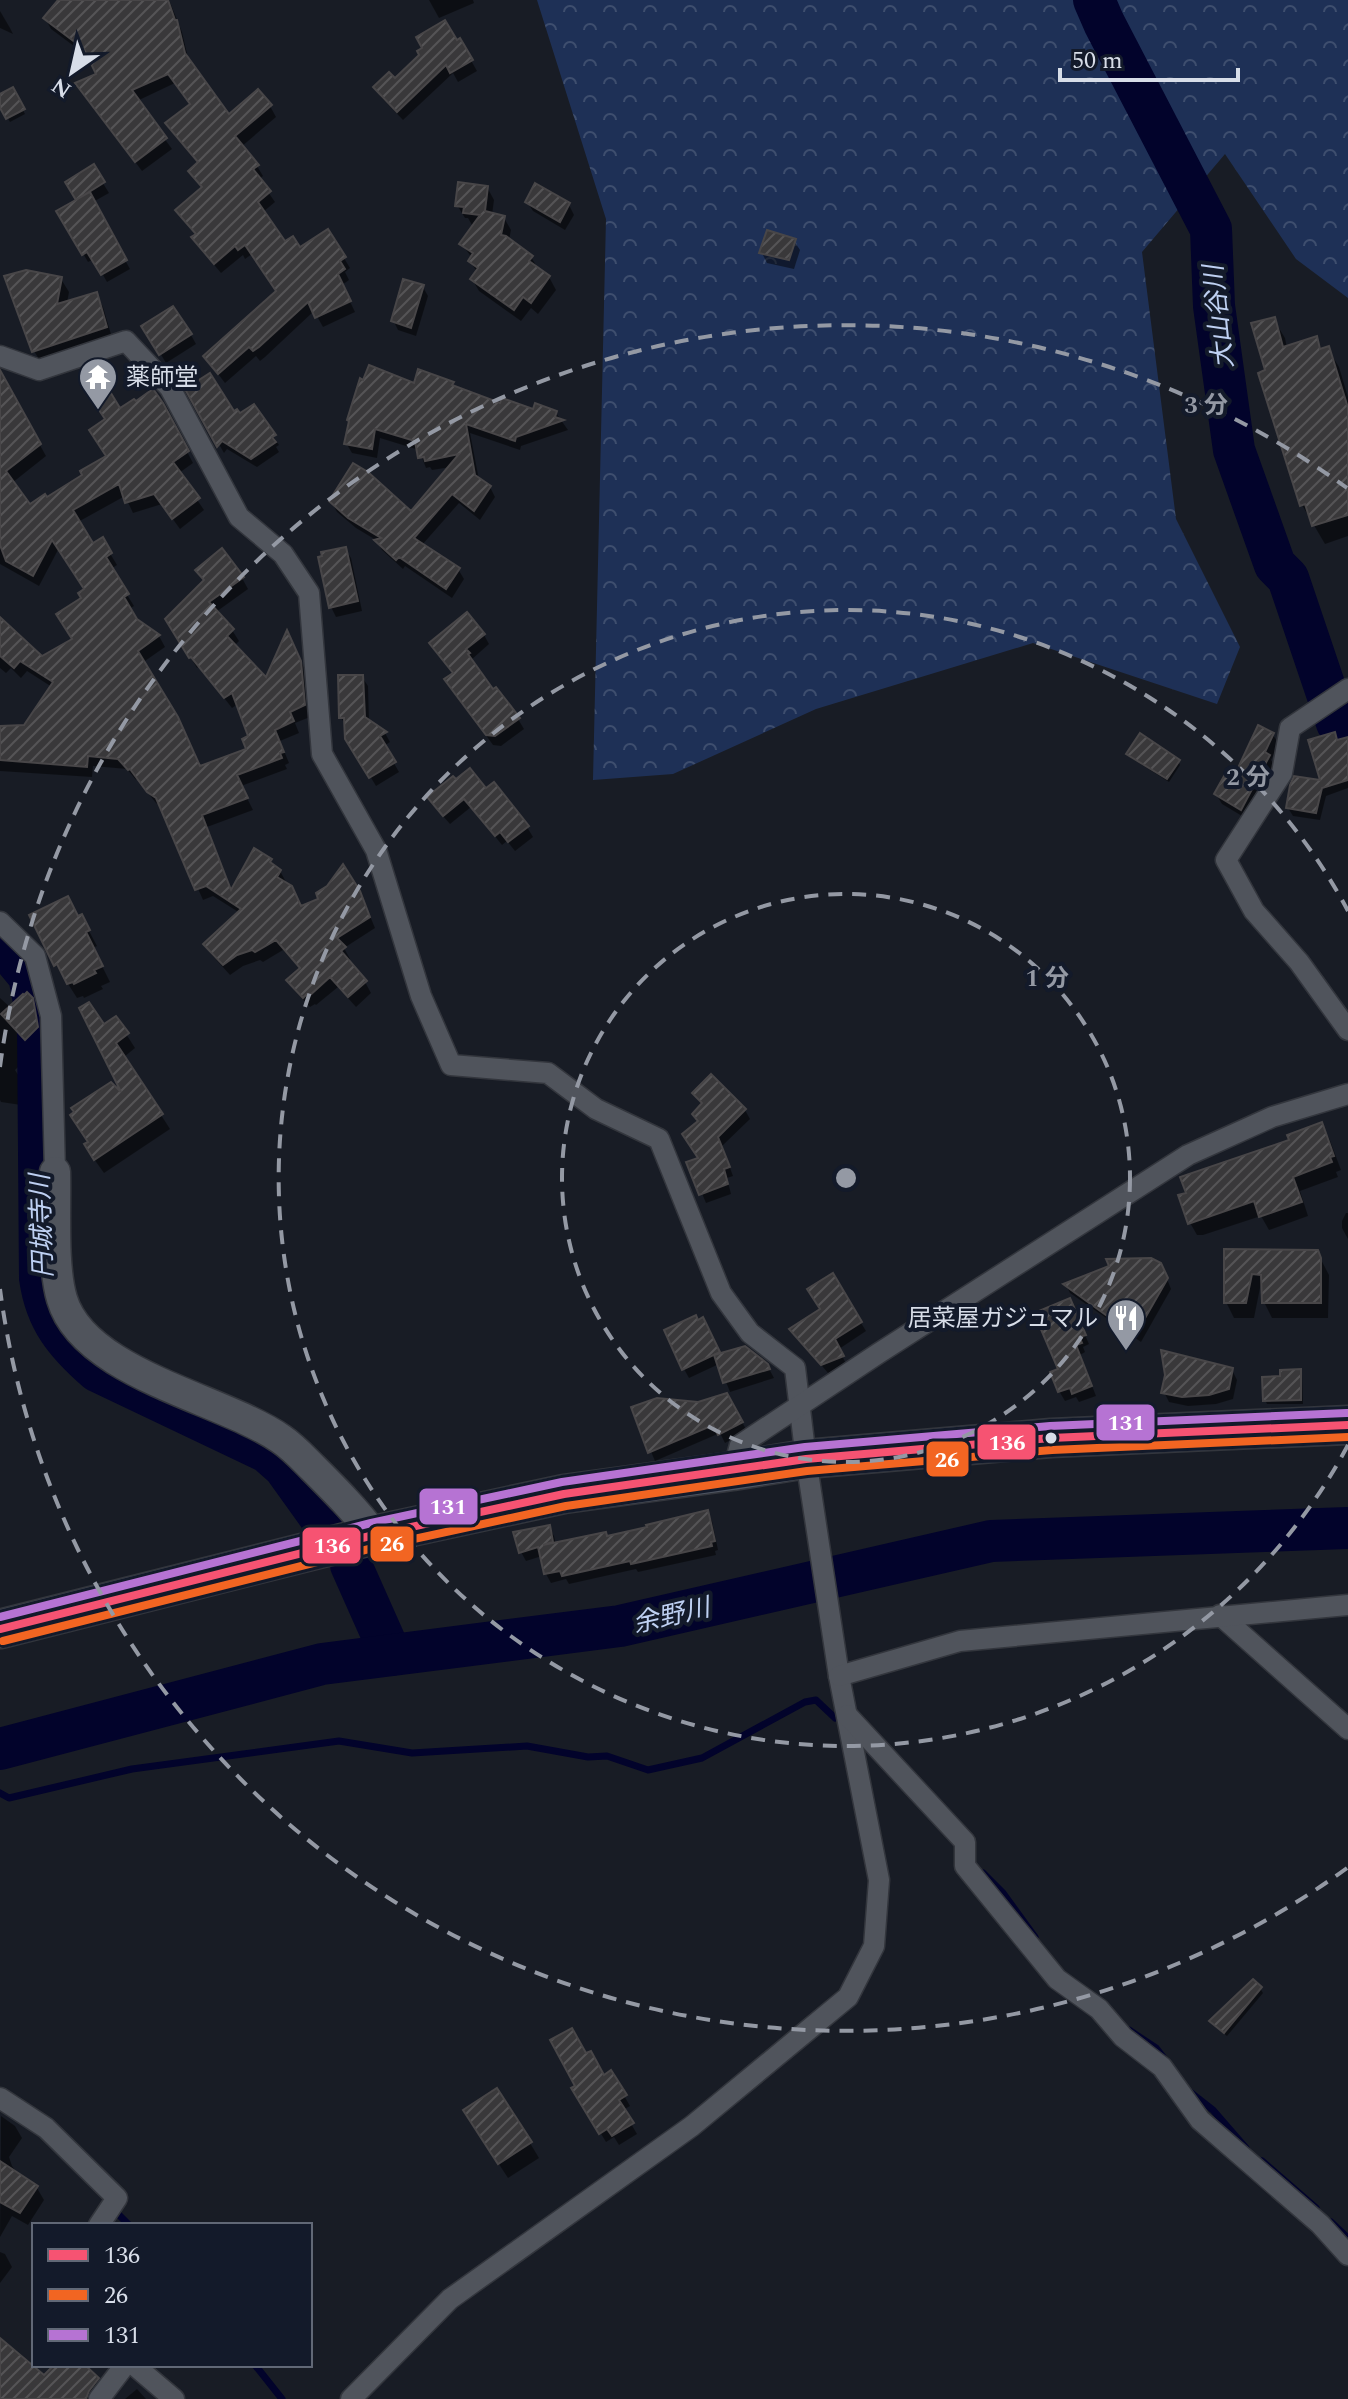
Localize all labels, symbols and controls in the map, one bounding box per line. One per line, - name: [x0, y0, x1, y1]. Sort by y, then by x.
- north arrow: [32, 32, 112, 112]
- scale bar: [1060, 32, 1238, 82]
- text: 50 m: [1072, 43, 1123, 79]
- text: N: [45, 69, 78, 106]
- water label: 大山谷川: [1193, 260, 1244, 371]
- temple icon: 薬師堂: [77, 356, 119, 411]
- place label: 薬師堂: [126, 360, 198, 396]
- text: 3 分: [1184, 388, 1228, 424]
- text: 2 分: [1226, 760, 1270, 796]
- text: 1 分: [1025, 961, 1069, 997]
- centre of rings: [832, 1164, 860, 1192]
- water label: 円城寺川: [20, 1170, 64, 1279]
- restaurant icon: 居菜屋ガジュマル: [1105, 1297, 1147, 1352]
- place label: 居菜屋ガジュマル: [908, 1301, 1098, 1337]
- line badge: 131: [1095, 1403, 1156, 1442]
- text: 131: [1107, 1407, 1145, 1440]
- line badge: 136: [976, 1423, 1037, 1461]
- text: 136: [988, 1427, 1026, 1460]
- unlabelled marker: [1043, 1430, 1059, 1446]
- line badge: 26: [925, 1440, 970, 1478]
- text: 26: [935, 1444, 959, 1477]
- line badge: 131: [418, 1487, 479, 1526]
- text: 131: [429, 1491, 467, 1524]
- line badge: 26: [369, 1525, 415, 1563]
- line badge: 136: [301, 1526, 362, 1565]
- text: 26: [380, 1528, 404, 1561]
- text: 136: [313, 1530, 351, 1563]
- water label: 余野川: [629, 1587, 717, 1644]
- legend: [32, 2223, 312, 2367]
- text: 136: [104, 2238, 140, 2274]
- text: 26: [104, 2278, 128, 2314]
- text: 131: [104, 2318, 140, 2354]

